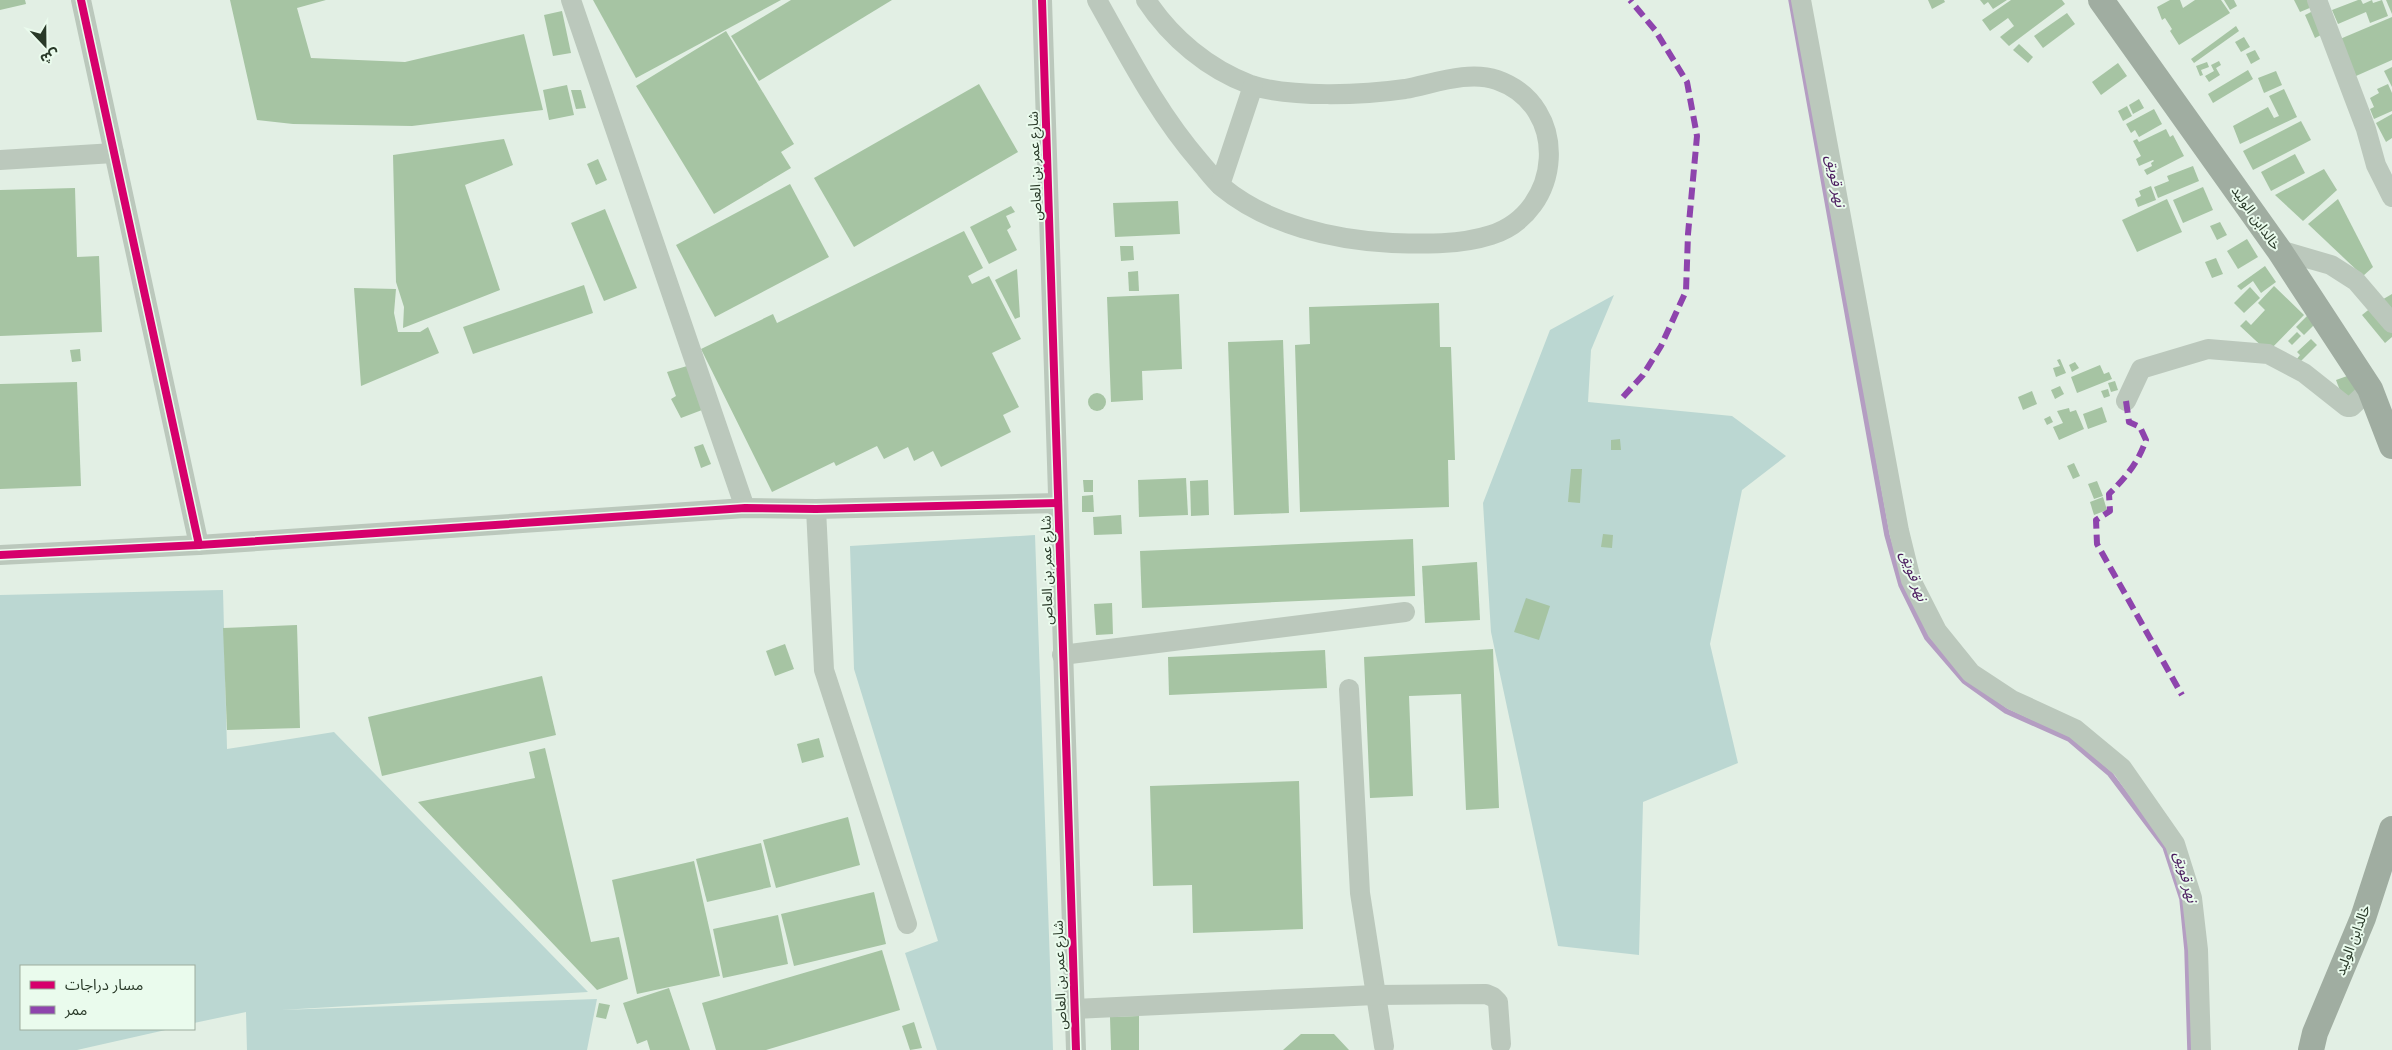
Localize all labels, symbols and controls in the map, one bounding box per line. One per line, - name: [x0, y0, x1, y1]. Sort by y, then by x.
- north arrow: [20, 20, 70, 70]
- text: ش: [38, 45, 62, 68]
- street label: شارع عمر بن العاص: [1025, 111, 1047, 221]
- water label: نهر قويق: [1822, 154, 1850, 210]
- street label: خالدابن الوليد: [2228, 183, 2284, 253]
- street label: شارع عمر بن العاص: [1038, 515, 1058, 625]
- water label: نهر قويق: [1896, 549, 1932, 605]
- water label: نهر قويق: [2170, 850, 2202, 906]
- street label: خالدابن الوليد: [2332, 902, 2374, 978]
- street label: شارع عمر بن العاص: [1050, 920, 1072, 1030]
- legend: [20, 965, 195, 1030]
- text: مسار دراجات: [65, 976, 143, 994]
- text: ممر: [64, 1001, 88, 1019]

